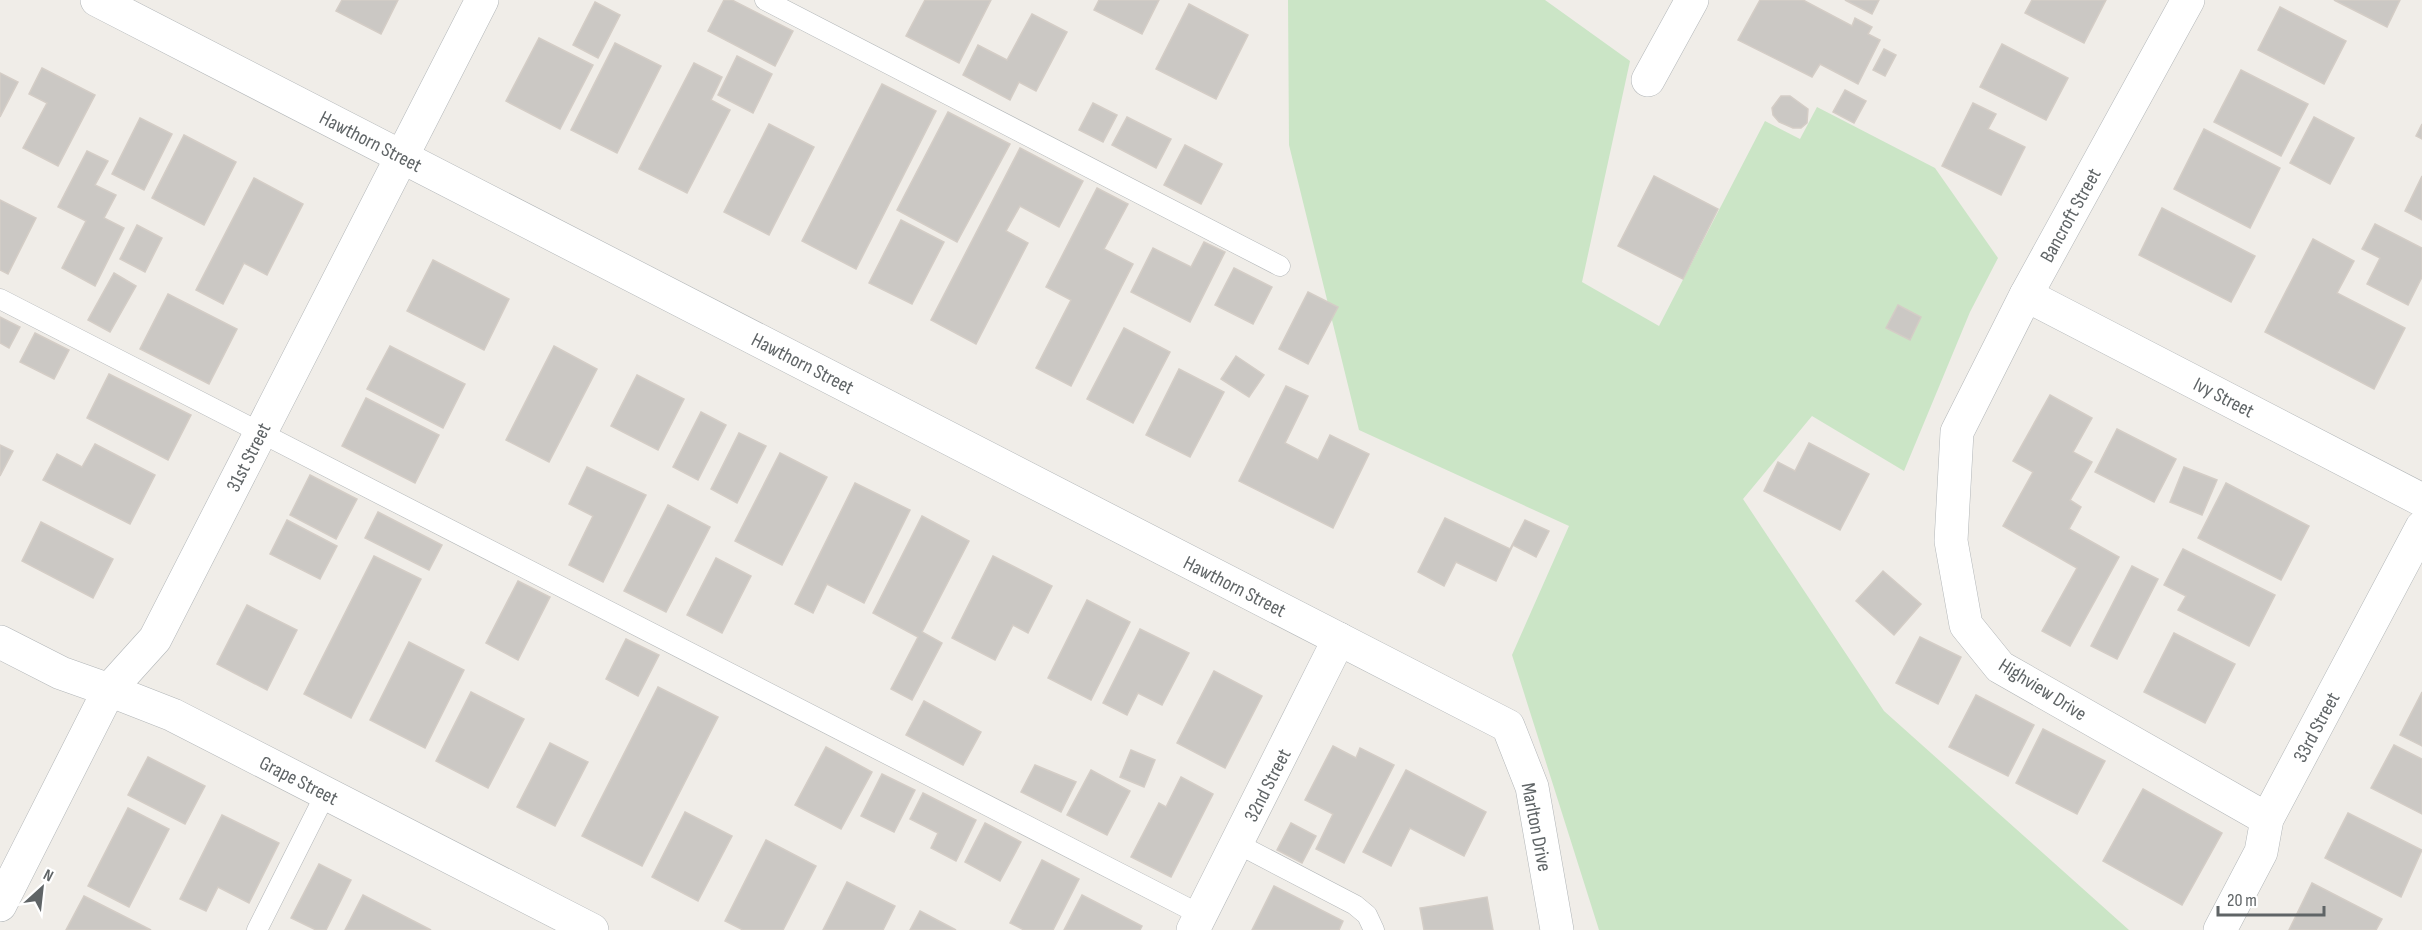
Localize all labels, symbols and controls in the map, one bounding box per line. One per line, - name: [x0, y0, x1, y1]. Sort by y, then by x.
- street label: Hawthorn Street: [315, 106, 426, 178]
- street label: Bancroft Street: [2035, 164, 2107, 267]
- street label: Hawthorn Street: [747, 328, 858, 400]
- street label: Ivy Street: [2189, 372, 2258, 423]
- street label: 31st Street: [221, 419, 276, 496]
- street label: Hawthorn Street: [1179, 551, 1290, 623]
- street label: Highview Drive: [1994, 653, 2091, 726]
- street label: 33rd Street: [2288, 688, 2345, 767]
- street label: 32nd Street: [1239, 745, 1296, 826]
- street label: Grape Street: [255, 751, 342, 811]
- street label: Marlton Drive: [1516, 781, 1556, 874]
- north arrow: [12, 858, 72, 918]
- text: N: [40, 866, 56, 886]
- scale bar: [2218, 879, 2324, 917]
- text: 20 m: [2227, 890, 2257, 911]

